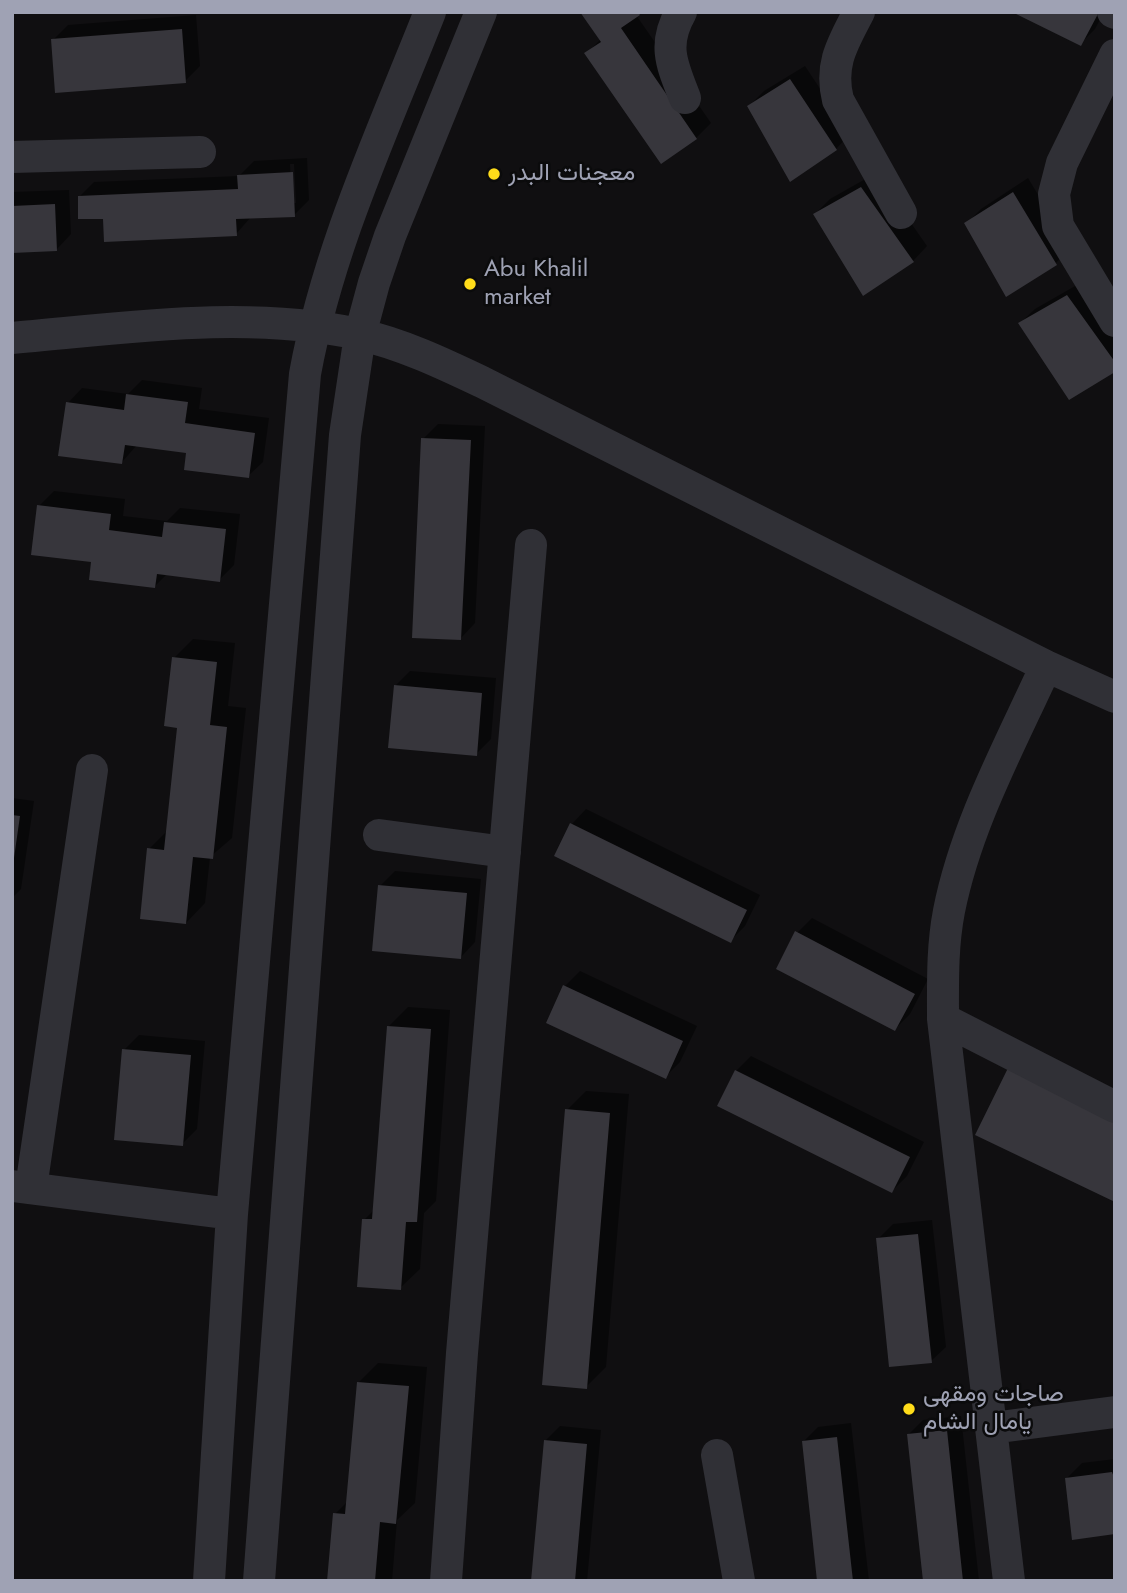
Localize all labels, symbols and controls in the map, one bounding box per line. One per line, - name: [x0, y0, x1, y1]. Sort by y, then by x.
- place label: معجنات البدر: [508, 160, 635, 188]
- marker: معجنات البدر: [486, 166, 502, 182]
- place label: Abu Khalil market: [484, 256, 588, 312]
- marker: Abu Khalil market: [462, 276, 478, 292]
- place label: صاجات ومقهى يامال الشام: [923, 1381, 1064, 1437]
- marker: صاجات ومقهى يامال الشام: [901, 1401, 917, 1417]

